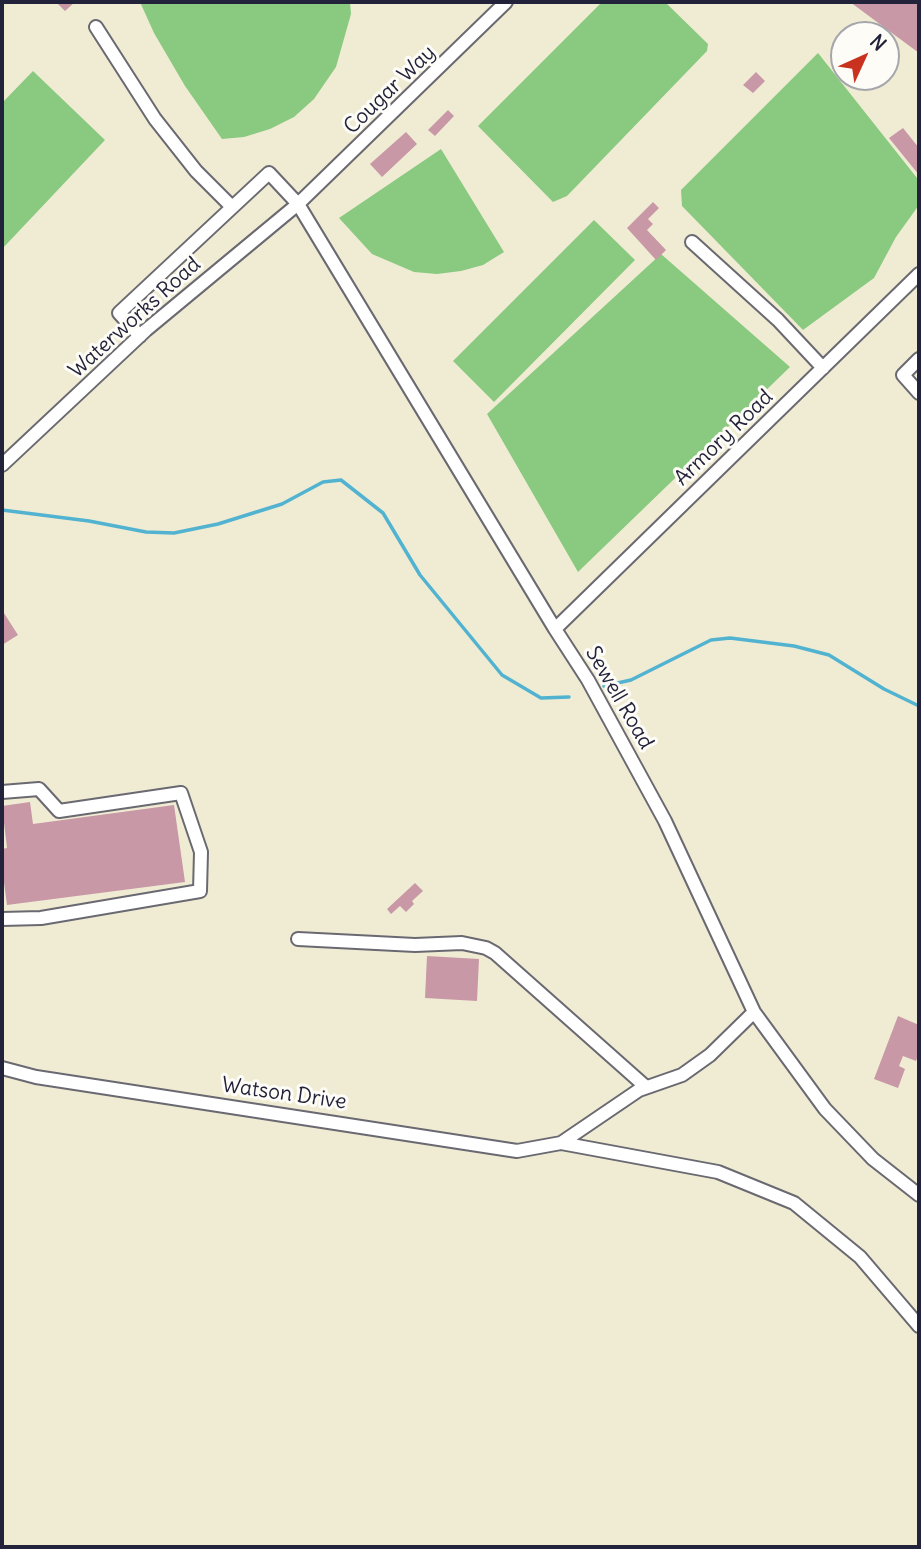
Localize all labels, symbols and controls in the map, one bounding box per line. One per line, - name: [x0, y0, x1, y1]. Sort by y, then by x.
- north arrow: [830, 21, 900, 91]
- text: N: [865, 29, 892, 56]
- street label: Cougar Way: [339, 40, 441, 140]
- street label: Waterworks Road: [64, 252, 206, 384]
- street label: Armory Road: [670, 385, 778, 491]
- street label: Sewell Road: [579, 642, 659, 754]
- street label: Watson Drive: [220, 1073, 348, 1115]

